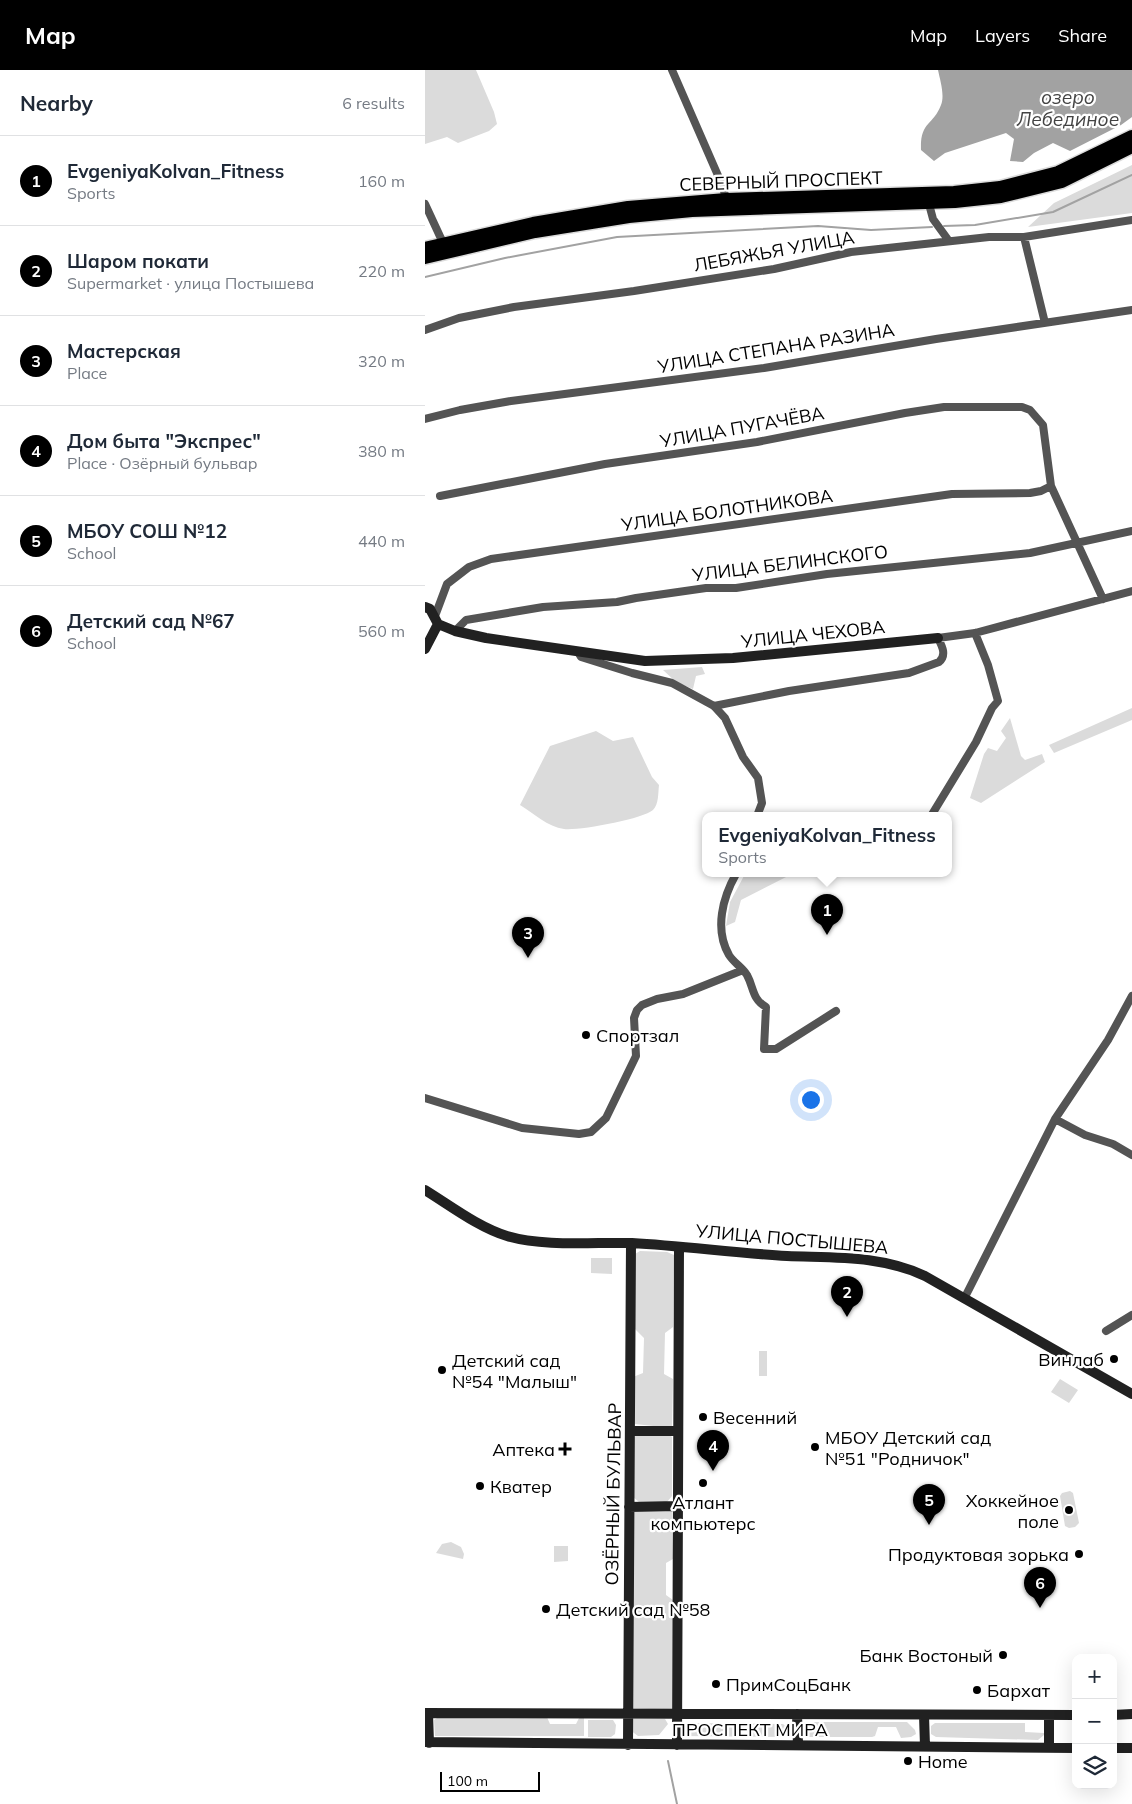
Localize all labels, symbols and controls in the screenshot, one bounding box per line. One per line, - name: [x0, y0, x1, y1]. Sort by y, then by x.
- text: Map: [25, 20, 76, 50]
- text: Map: [910, 24, 947, 47]
- text: Layers: [975, 24, 1030, 47]
- text: Share: [1058, 24, 1107, 47]
- water label: озеро Лебединое: [1016, 85, 1119, 131]
- text: Nearby: [20, 90, 93, 116]
- text: 6 results: [342, 93, 405, 113]
- text: EvgeniyaKolvan_Fitness: [67, 159, 284, 183]
- street label: СЕВЕРНЫЙ ПРОСПЕКТ: [679, 166, 883, 196]
- text: 1: [31, 171, 41, 191]
- text: 160 m: [358, 171, 405, 191]
- text: Sports: [67, 183, 115, 203]
- street label: ЛЕБЯЖЬЯ УЛИЦА: [692, 226, 856, 276]
- text: Шаром покати: [67, 249, 209, 273]
- text: 2: [31, 261, 41, 281]
- text: 220 m: [358, 261, 405, 281]
- text: Supermarket · улица Постышева: [67, 273, 314, 293]
- street label: УЛИЦА СТЕПАНА РАЗИНА: [655, 318, 896, 378]
- text: Мастерская: [67, 339, 181, 363]
- text: 3: [31, 351, 41, 371]
- text: 320 m: [358, 351, 405, 371]
- text: Place: [67, 363, 107, 383]
- street label: УЛИЦА ПУГАЧЁВА: [657, 401, 826, 453]
- text: Дом быта "Экспрес": [67, 429, 261, 453]
- text: 4: [31, 441, 41, 461]
- text: 380 m: [358, 441, 405, 461]
- text: Place · Озёрный бульвар: [67, 453, 258, 473]
- street label: УЛИЦА БОЛОТНИКОВА: [619, 484, 834, 536]
- text: МБОУ СОШ №12: [67, 519, 227, 543]
- text: 5: [31, 531, 41, 551]
- text: 440 m: [358, 531, 405, 551]
- street label: УЛИЦА БЕЛИНСКОГО: [690, 540, 889, 587]
- text: School: [67, 543, 116, 563]
- text: Детский сад №67: [67, 609, 235, 633]
- street label: УЛИЦА ЧЕХОВА: [739, 615, 886, 653]
- text: 6: [31, 621, 41, 641]
- text: 560 m: [358, 621, 405, 641]
- text: School: [67, 633, 116, 653]
- popup: [702, 812, 952, 877]
- text: EvgeniyaKolvan_Fitness: [718, 823, 936, 847]
- text: Sports: [718, 847, 767, 867]
- pin: 1: [811, 894, 843, 935]
- pin: 3: [512, 917, 544, 958]
- place label: Спортзал: [596, 1024, 679, 1047]
- marker: Спортзал: [580, 1029, 592, 1041]
- your location: [798, 1087, 824, 1113]
- street label: УЛИЦА ПОСТЫШЕВА: [694, 1219, 889, 1259]
- pin: 2: [831, 1276, 863, 1317]
- place label: Винлаб: [1038, 1348, 1104, 1371]
- place label: Детский сад №54 "Малыш": [452, 1349, 577, 1393]
- marker: Винлаб: [1108, 1353, 1120, 1365]
- marker: Детский сад №54 "Малыш": [436, 1364, 448, 1376]
- street label: ОЗЁРНЫЙ БУЛЬВАР: [600, 1402, 626, 1586]
- place label: Весенний: [713, 1406, 797, 1429]
- marker: Весенний: [697, 1411, 709, 1423]
- place label: МБОУ Детский сад №51 "Родничок": [825, 1426, 991, 1470]
- pin: 4: [697, 1430, 729, 1471]
- place label: Аптека: [492, 1438, 555, 1461]
- marker: МБОУ Детский сад №51 "Родничок": [809, 1441, 821, 1453]
- marker: Аптека: [559, 1443, 571, 1455]
- place label: Кватер: [490, 1475, 552, 1498]
- marker: Атлант компьютерс: [697, 1477, 709, 1489]
- marker: Кватер: [474, 1480, 486, 1492]
- pin: 5: [913, 1484, 945, 1525]
- place label: Хоккейное поле: [966, 1489, 1059, 1533]
- place label: Атлант компьютерс: [650, 1491, 756, 1535]
- marker: Хоккейное поле: [1063, 1504, 1075, 1516]
- place label: Продуктовая зорька: [888, 1543, 1069, 1566]
- marker: Продуктовая зорька: [1073, 1548, 1085, 1560]
- pin: 6: [1024, 1567, 1056, 1608]
- place label: Детский сад №58: [556, 1598, 710, 1621]
- marker: Детский сад №58: [540, 1603, 552, 1615]
- place label: Банк Востоный: [859, 1644, 993, 1667]
- marker: Банк Востоный: [997, 1649, 1009, 1661]
- map controls: [1072, 1654, 1117, 1789]
- button: +: [1072, 1654, 1117, 1699]
- place label: ПримСоцБанк: [726, 1673, 851, 1696]
- marker: ПримСоцБанк: [710, 1678, 722, 1690]
- place label: Бархат: [987, 1679, 1051, 1702]
- marker: Бархат: [971, 1684, 983, 1696]
- button: −: [1072, 1699, 1117, 1744]
- street label: ПРОСПЕКТ МИРА: [672, 1718, 828, 1741]
- button: layers: [1072, 1744, 1117, 1789]
- place label: Home: [918, 1750, 968, 1773]
- marker: Home: [902, 1755, 914, 1767]
- scale bar: [440, 1769, 540, 1792]
- text: 100 m: [447, 1772, 488, 1790]

